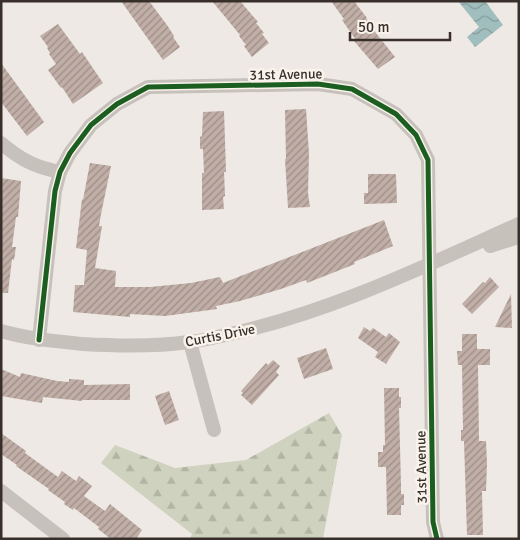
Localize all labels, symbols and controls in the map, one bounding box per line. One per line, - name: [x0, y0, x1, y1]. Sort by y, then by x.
- scale bar: [350, 10, 450, 42]
- text: 50 m: [358, 18, 389, 36]
- street label: 31st Avenue: [249, 65, 323, 84]
- street label: Curtis Drive: [184, 320, 256, 351]
- street label: 31st Avenue: [412, 430, 431, 504]

